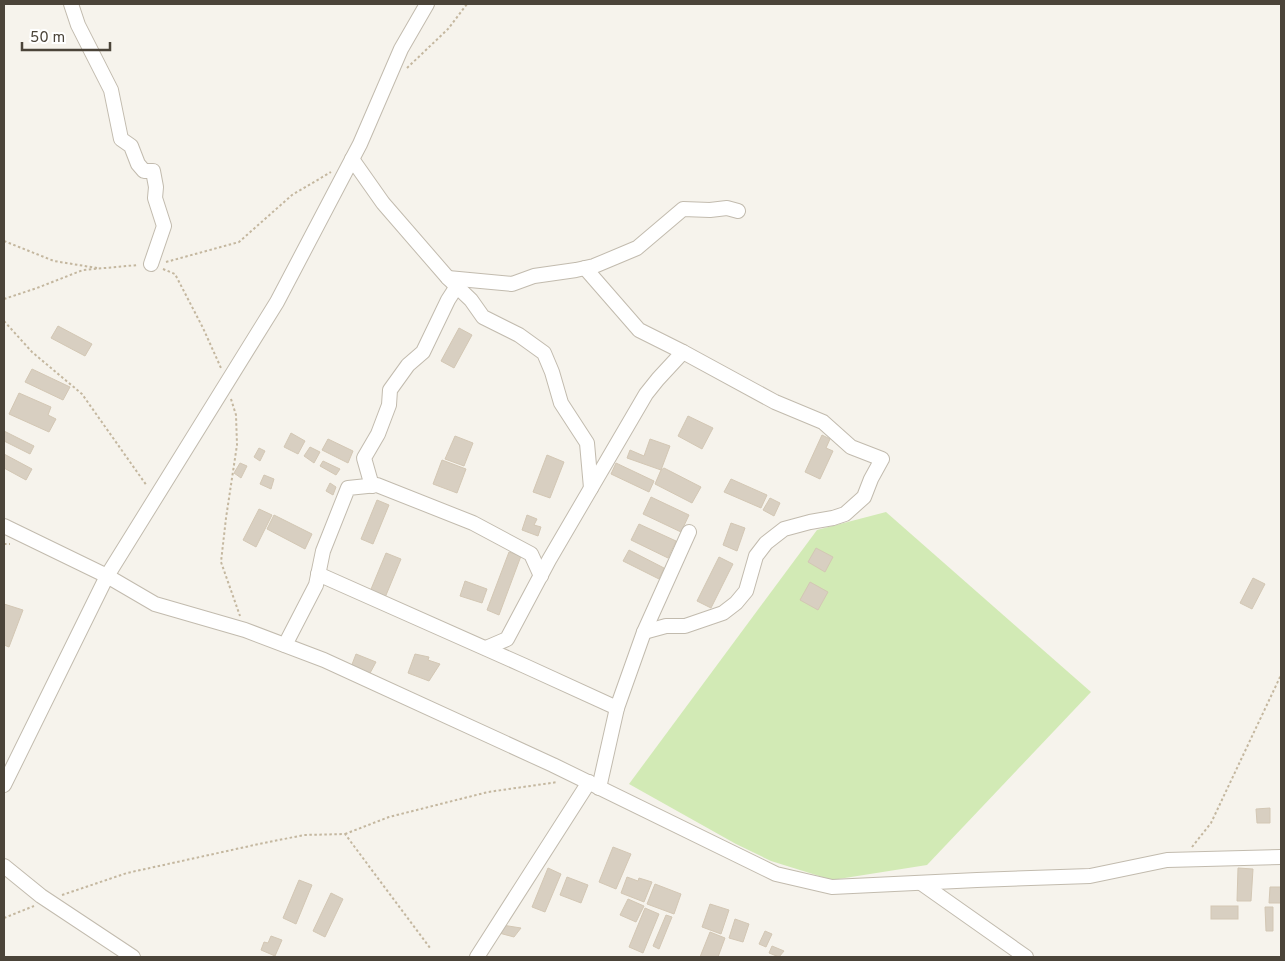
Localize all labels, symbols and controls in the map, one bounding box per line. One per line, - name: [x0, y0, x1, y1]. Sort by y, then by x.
- scale bar: [22, 20, 110, 52]
- text: 50 m: [30, 29, 65, 48]

